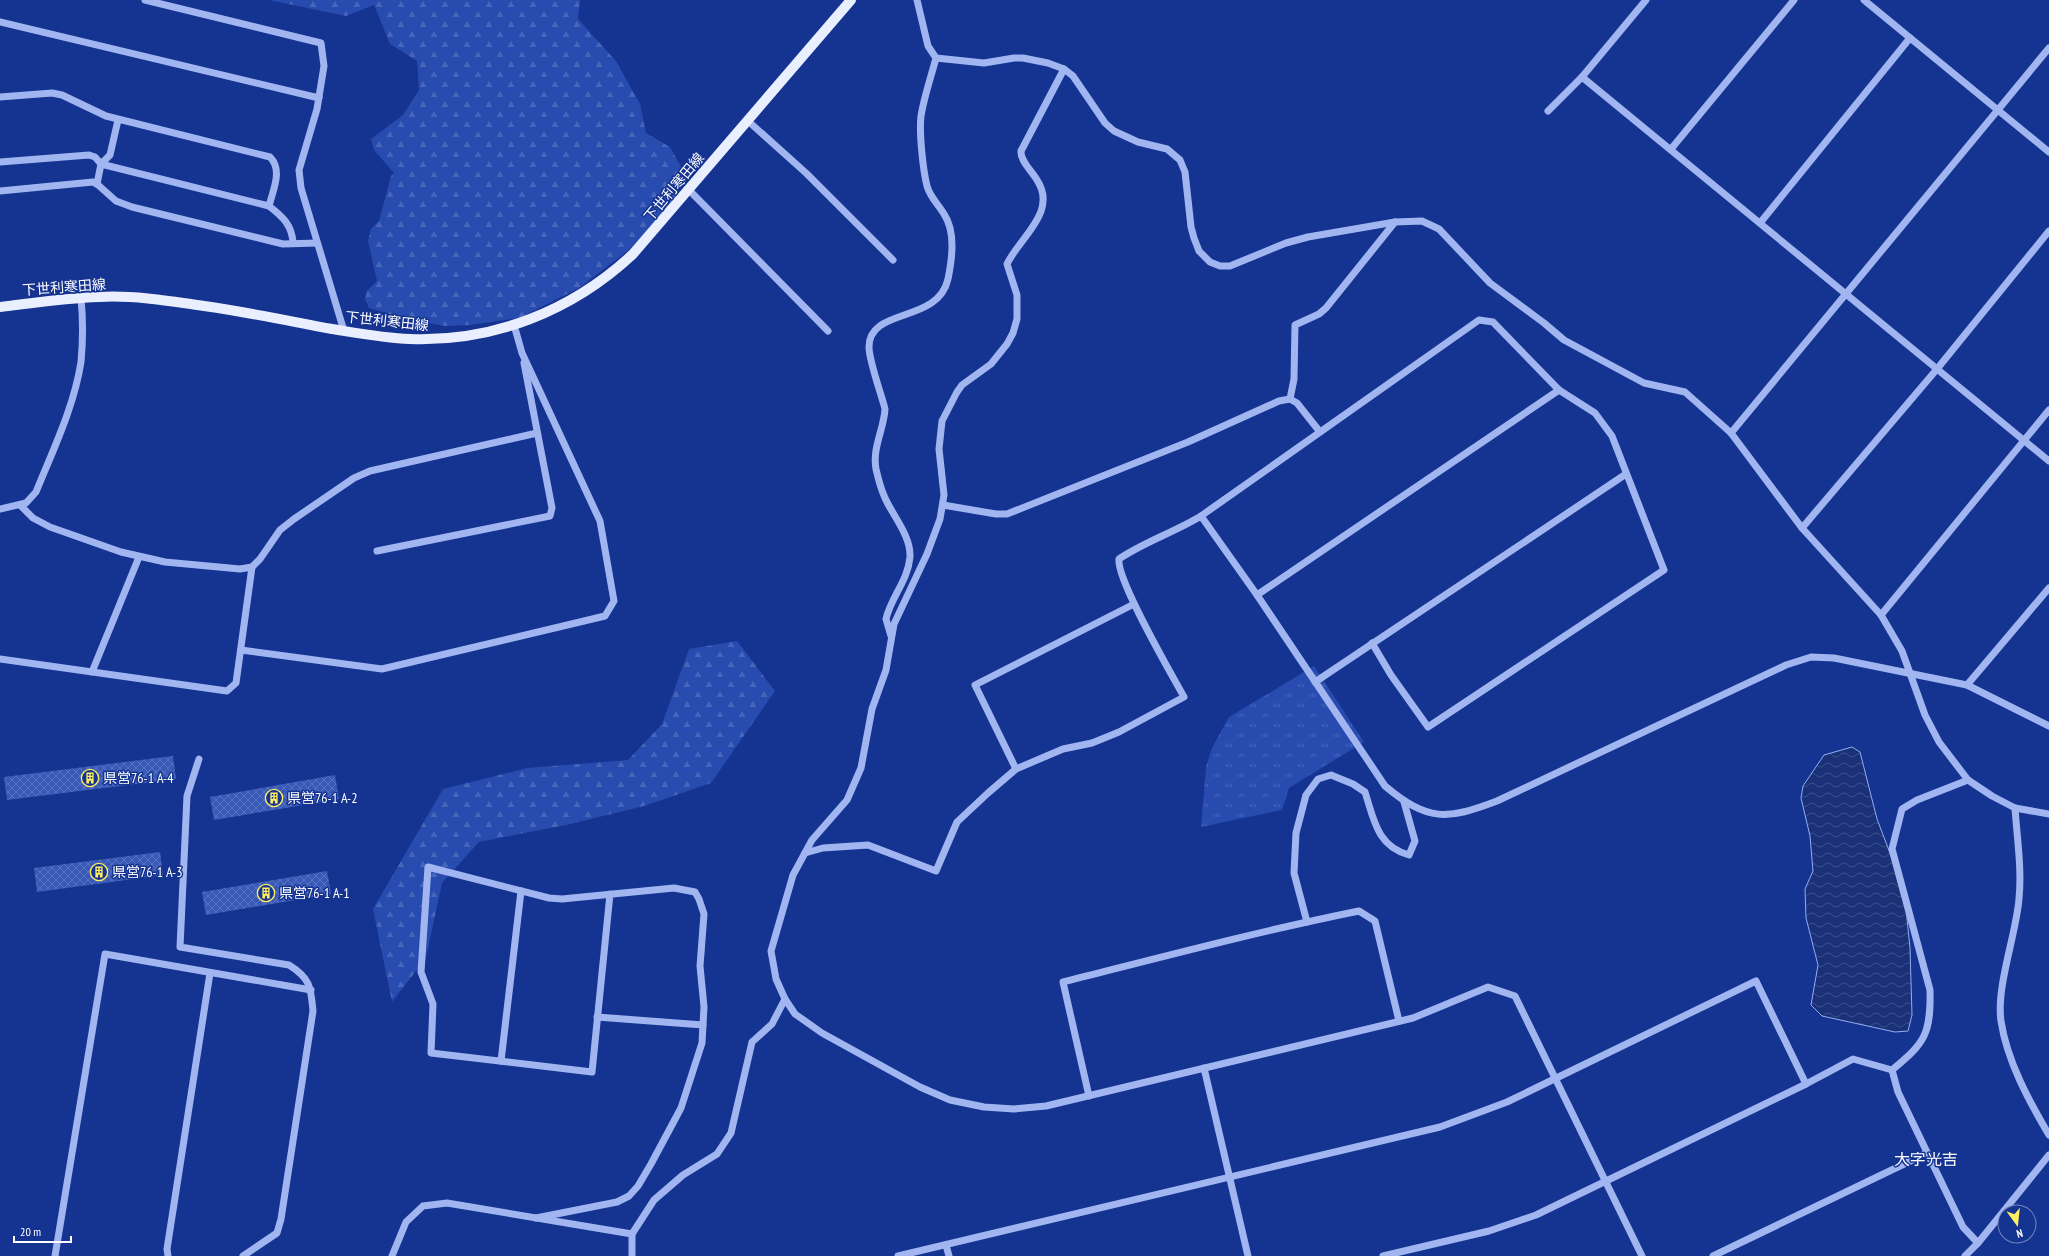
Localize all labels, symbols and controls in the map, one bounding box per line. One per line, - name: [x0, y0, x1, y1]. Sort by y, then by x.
- street label: 下世利寒田線: [640, 149, 708, 225]
- street label: 下世利寒田線: [21, 275, 107, 299]
- street label: 下世利寒田線: [344, 308, 430, 334]
- building icon: 県営76-1 A-4: [80, 768, 100, 788]
- place label: 県営76-1 A-4: [103, 769, 174, 787]
- building icon: 県営76-1 A-2: [264, 788, 284, 808]
- place label: 県営76-1 A-2: [287, 789, 358, 807]
- building icon: 県営76-1 A-3: [89, 862, 109, 882]
- place label: 県営76-1 A-3: [112, 863, 183, 881]
- building icon: 県営76-1 A-1: [256, 883, 276, 903]
- place label: 県営76-1 A-1: [279, 884, 350, 902]
- district label: 大字光吉: [1894, 1149, 1958, 1169]
- north arrow: [1997, 1204, 2037, 1244]
- scale bar: [14, 1218, 71, 1244]
- text: 20 m: [20, 1224, 41, 1239]
- text: N: [2015, 1226, 2024, 1241]

